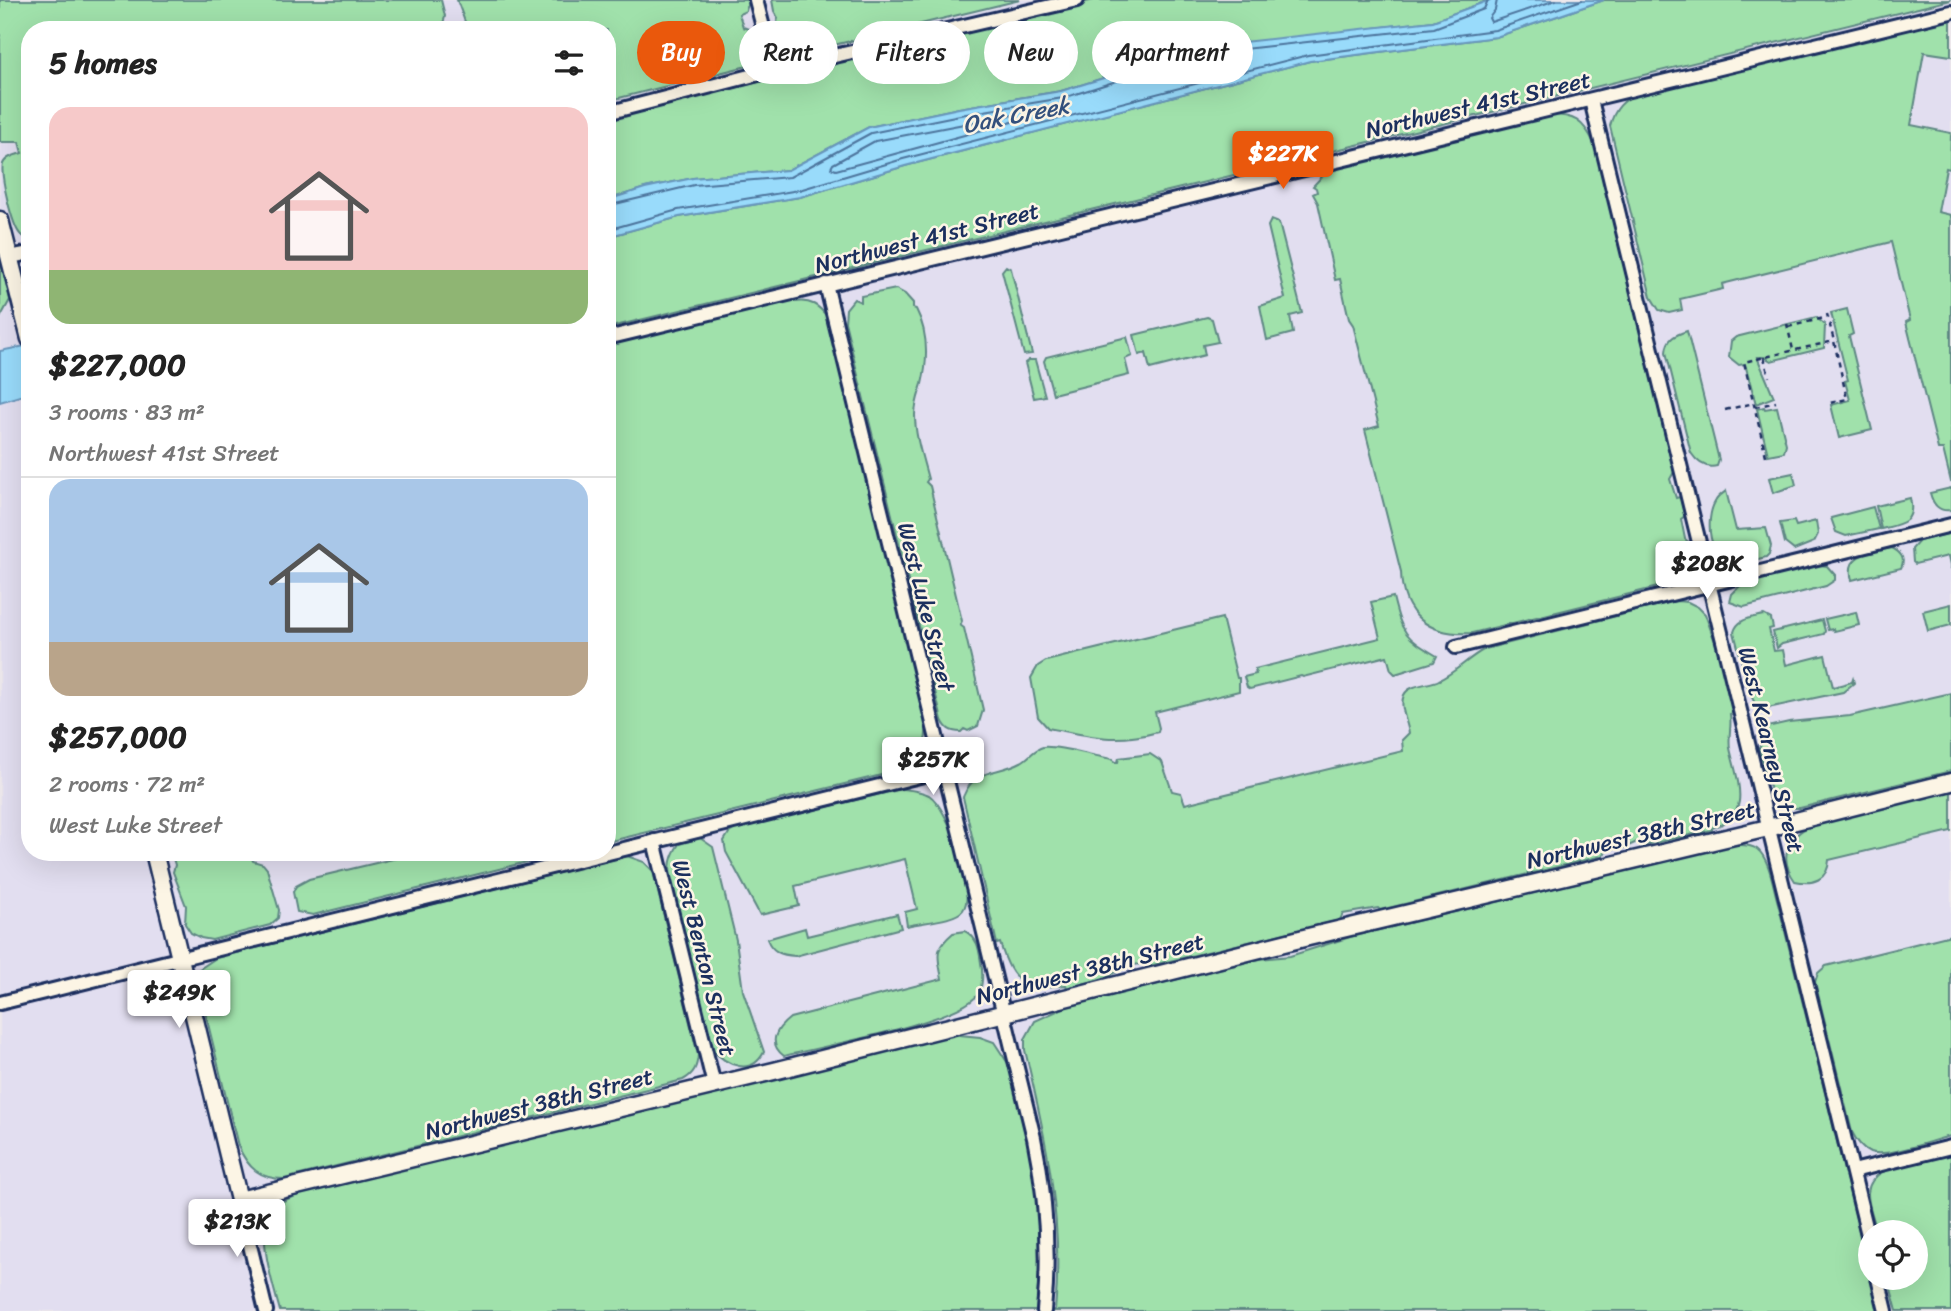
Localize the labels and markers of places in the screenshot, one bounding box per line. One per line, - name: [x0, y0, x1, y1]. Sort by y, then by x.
- pin: $227K: [1234, 132, 1332, 191]
- pin: $208K: [1658, 542, 1756, 601]
- pin: $257K: [884, 738, 982, 797]
- pin: $249K: [130, 970, 228, 1030]
- pin: $213K: [188, 1200, 286, 1259]

